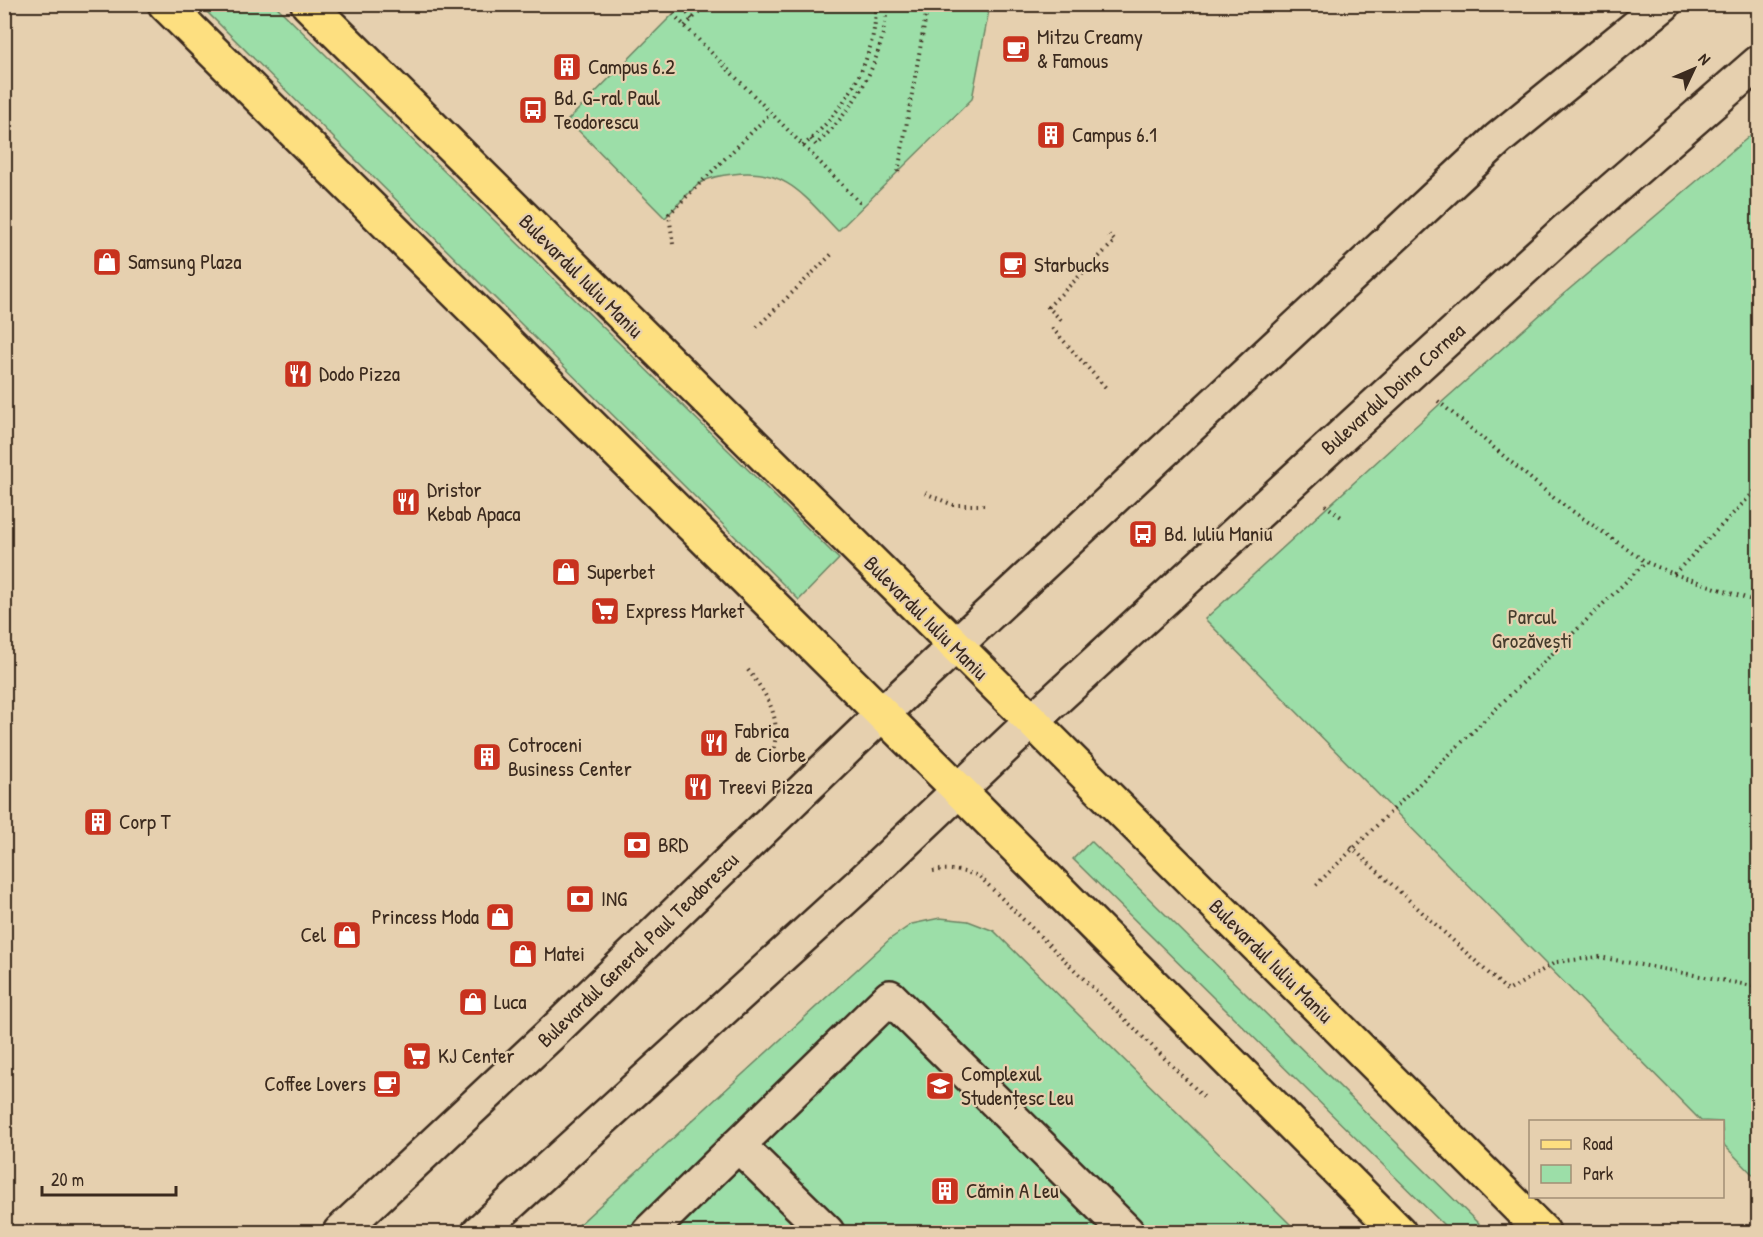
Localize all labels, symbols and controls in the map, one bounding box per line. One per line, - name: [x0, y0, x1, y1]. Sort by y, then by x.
- place label: Mitzu Creamy & Famous: [1037, 22, 1143, 75]
- cafe icon: Mitzu Creamy & Famous: [1000, 33, 1032, 65]
- north arrow: [1664, 39, 1724, 99]
- text: N: [1694, 48, 1716, 70]
- building icon: Campus 6.2: [551, 51, 583, 83]
- place label: Campus 6.2: [588, 52, 675, 81]
- place label: Bd. G-ral Paul Teodorescu: [554, 83, 660, 136]
- bus stop icon: Bd. G-ral Paul Teodorescu: [517, 94, 549, 126]
- building icon: Campus 6.1: [1035, 119, 1067, 151]
- place label: Campus 6.1: [1072, 120, 1157, 149]
- street label: Bulevardul Iuliu Maniu: [513, 207, 650, 345]
- shop icon: Samsung Plaza: [91, 246, 123, 278]
- place label: Samsung Plaza: [128, 247, 241, 276]
- cafe icon: Starbucks: [997, 249, 1029, 281]
- place label: Starbucks: [1034, 250, 1109, 279]
- street label: Bulevardul Doina Cornea: [1314, 316, 1471, 461]
- restaurant icon: Dodo Pizza: [282, 358, 314, 390]
- place label: Dodo Pizza: [319, 359, 400, 388]
- place label: Dristor Kebab Apaca: [427, 475, 521, 528]
- restaurant icon: Dristor Kebab Apaca: [390, 486, 422, 518]
- bus stop icon: Bd. Iuliu Maniu: [1127, 518, 1159, 550]
- place label: Bd. Iuliu Maniu: [1164, 519, 1273, 548]
- street label: Bulevardul Iuliu Maniu: [858, 549, 995, 687]
- shop icon: Superbet: [550, 556, 582, 588]
- place label: Superbet: [587, 557, 655, 586]
- supermarket icon: Express Market: [589, 595, 621, 627]
- place label: Express Market: [626, 596, 745, 625]
- park label: Parcul Grozăvești: [1492, 602, 1572, 655]
- place label: Fabrica de Ciorbe: [734, 716, 806, 769]
- restaurant icon: Fabrica de Ciorbe: [698, 727, 730, 759]
- place label: Cotroceni Business Center: [508, 730, 632, 783]
- building icon: Cotroceni Business Center: [471, 741, 503, 773]
- restaurant icon: Treevi Pizza: [682, 771, 714, 803]
- place label: Treevi Pizza: [719, 772, 813, 801]
- building icon: Corp T: [82, 806, 114, 838]
- place label: Corp T: [119, 807, 172, 836]
- bank icon: BRD: [621, 829, 653, 861]
- place label: BRD: [658, 830, 688, 859]
- street label: Bulevardul General Paul Teodorescu: [531, 845, 745, 1054]
- bank icon: ING: [564, 883, 596, 915]
- place label: ING: [601, 884, 627, 913]
- street label: Bulevardul Iuliu Maniu: [1203, 892, 1340, 1030]
- shop icon: Princess Moda: [484, 901, 516, 933]
- place label: Princess Moda: [372, 902, 479, 931]
- shop icon: Cel: [331, 919, 363, 951]
- place label: Cel: [301, 920, 326, 949]
- shop icon: Matei: [507, 938, 539, 970]
- place label: Matei: [544, 939, 585, 968]
- shop icon: Luca: [457, 986, 489, 1018]
- place label: Luca: [494, 987, 527, 1016]
- supermarket icon: KJ Center: [401, 1040, 433, 1072]
- place label: KJ Center: [438, 1041, 515, 1070]
- place label: Complexul Studențesc Leu: [961, 1059, 1074, 1112]
- cafe icon: Coffee Lovers: [371, 1068, 403, 1100]
- place label: Coffee Lovers: [264, 1069, 366, 1098]
- school or university icon: Complexul Studențesc Leu: [924, 1070, 956, 1102]
- legend: [1529, 1120, 1724, 1198]
- text: Road: [1583, 1131, 1613, 1156]
- scale bar: [42, 1159, 176, 1197]
- text: Park: [1583, 1161, 1614, 1186]
- text: 20 m: [51, 1167, 84, 1192]
- building icon: Cămin A Leu: [929, 1175, 961, 1207]
- place label: Cămin A Leu: [966, 1176, 1059, 1205]

